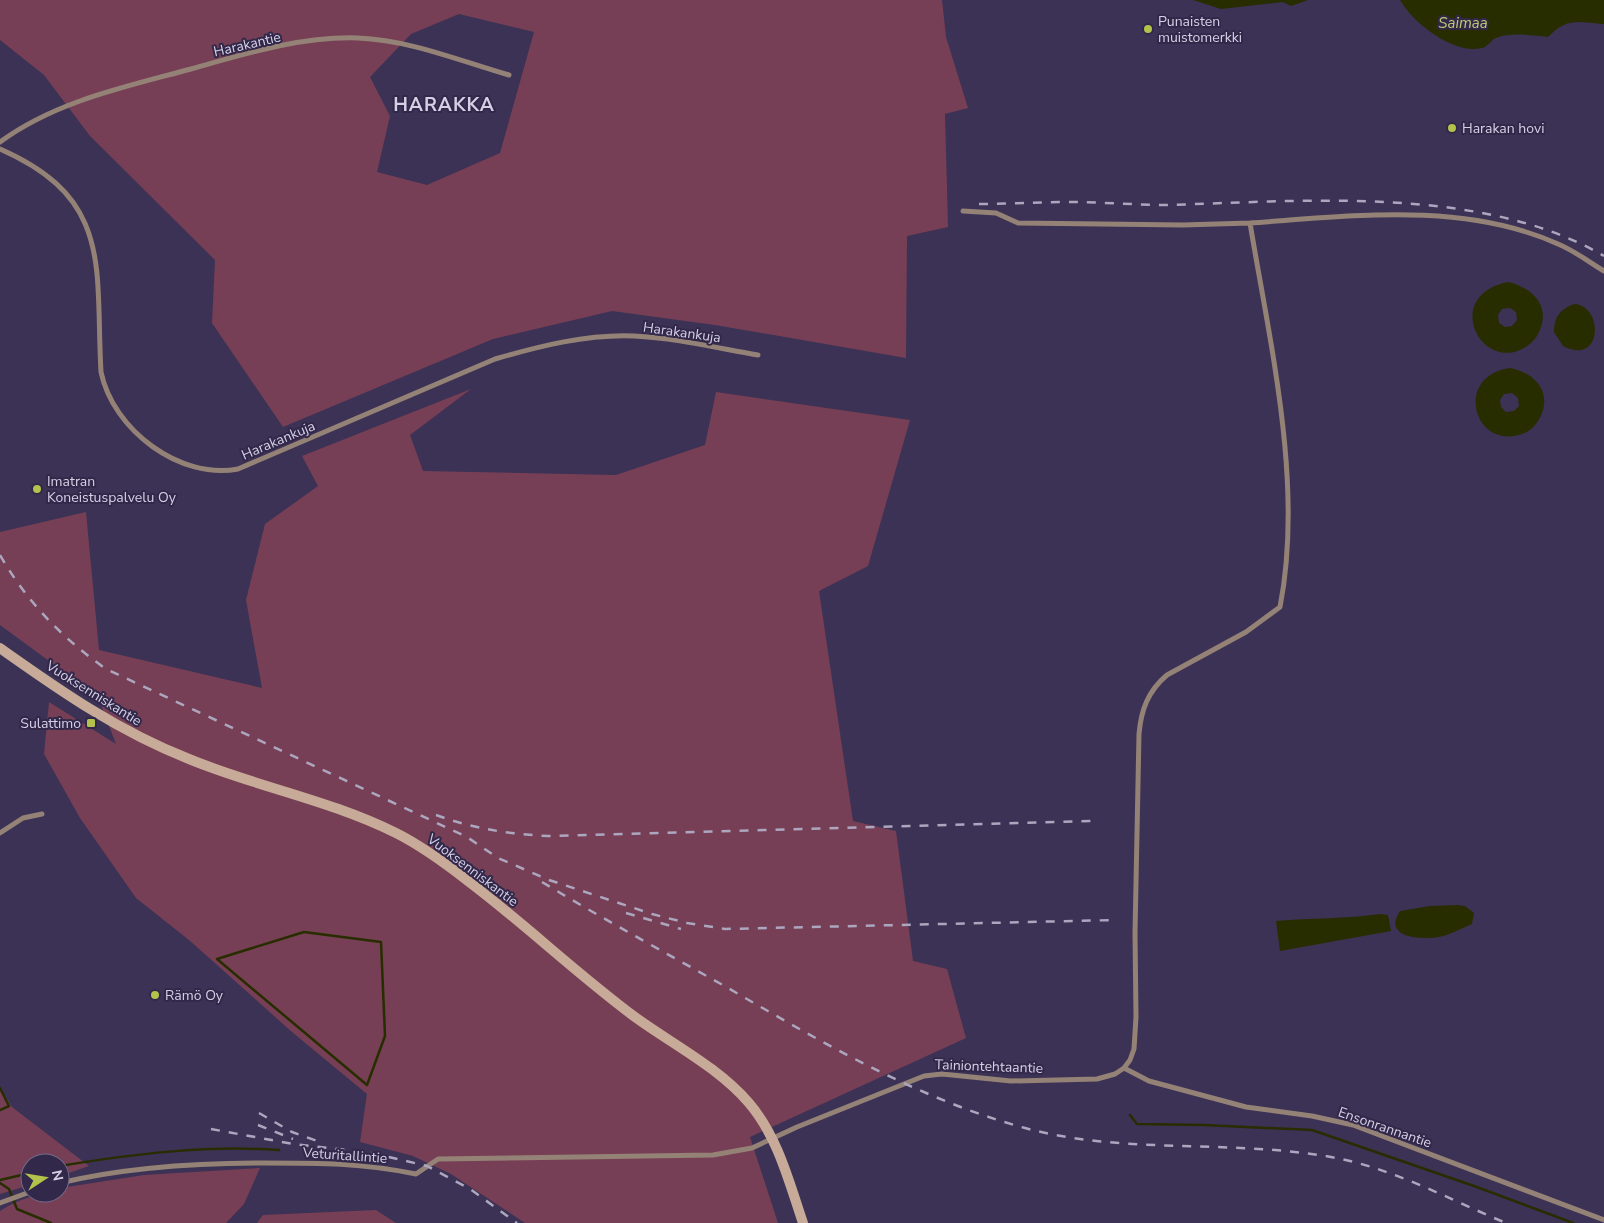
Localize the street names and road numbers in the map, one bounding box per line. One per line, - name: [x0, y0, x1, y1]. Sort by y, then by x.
- street label: Harakantie: [212, 28, 283, 61]
- street label: Harakankuja: [642, 318, 722, 347]
- street label: Harakankuja: [238, 416, 318, 465]
- street label: Vuoksenniskantie: [41, 656, 145, 730]
- street label: Vuoksenniskantie: [422, 829, 522, 911]
- street label: Tainiontehtaantie: [934, 1055, 1044, 1078]
- street label: Ensonrannantie: [1335, 1103, 1434, 1152]
- street label: Veturitallintie: [301, 1143, 388, 1168]

